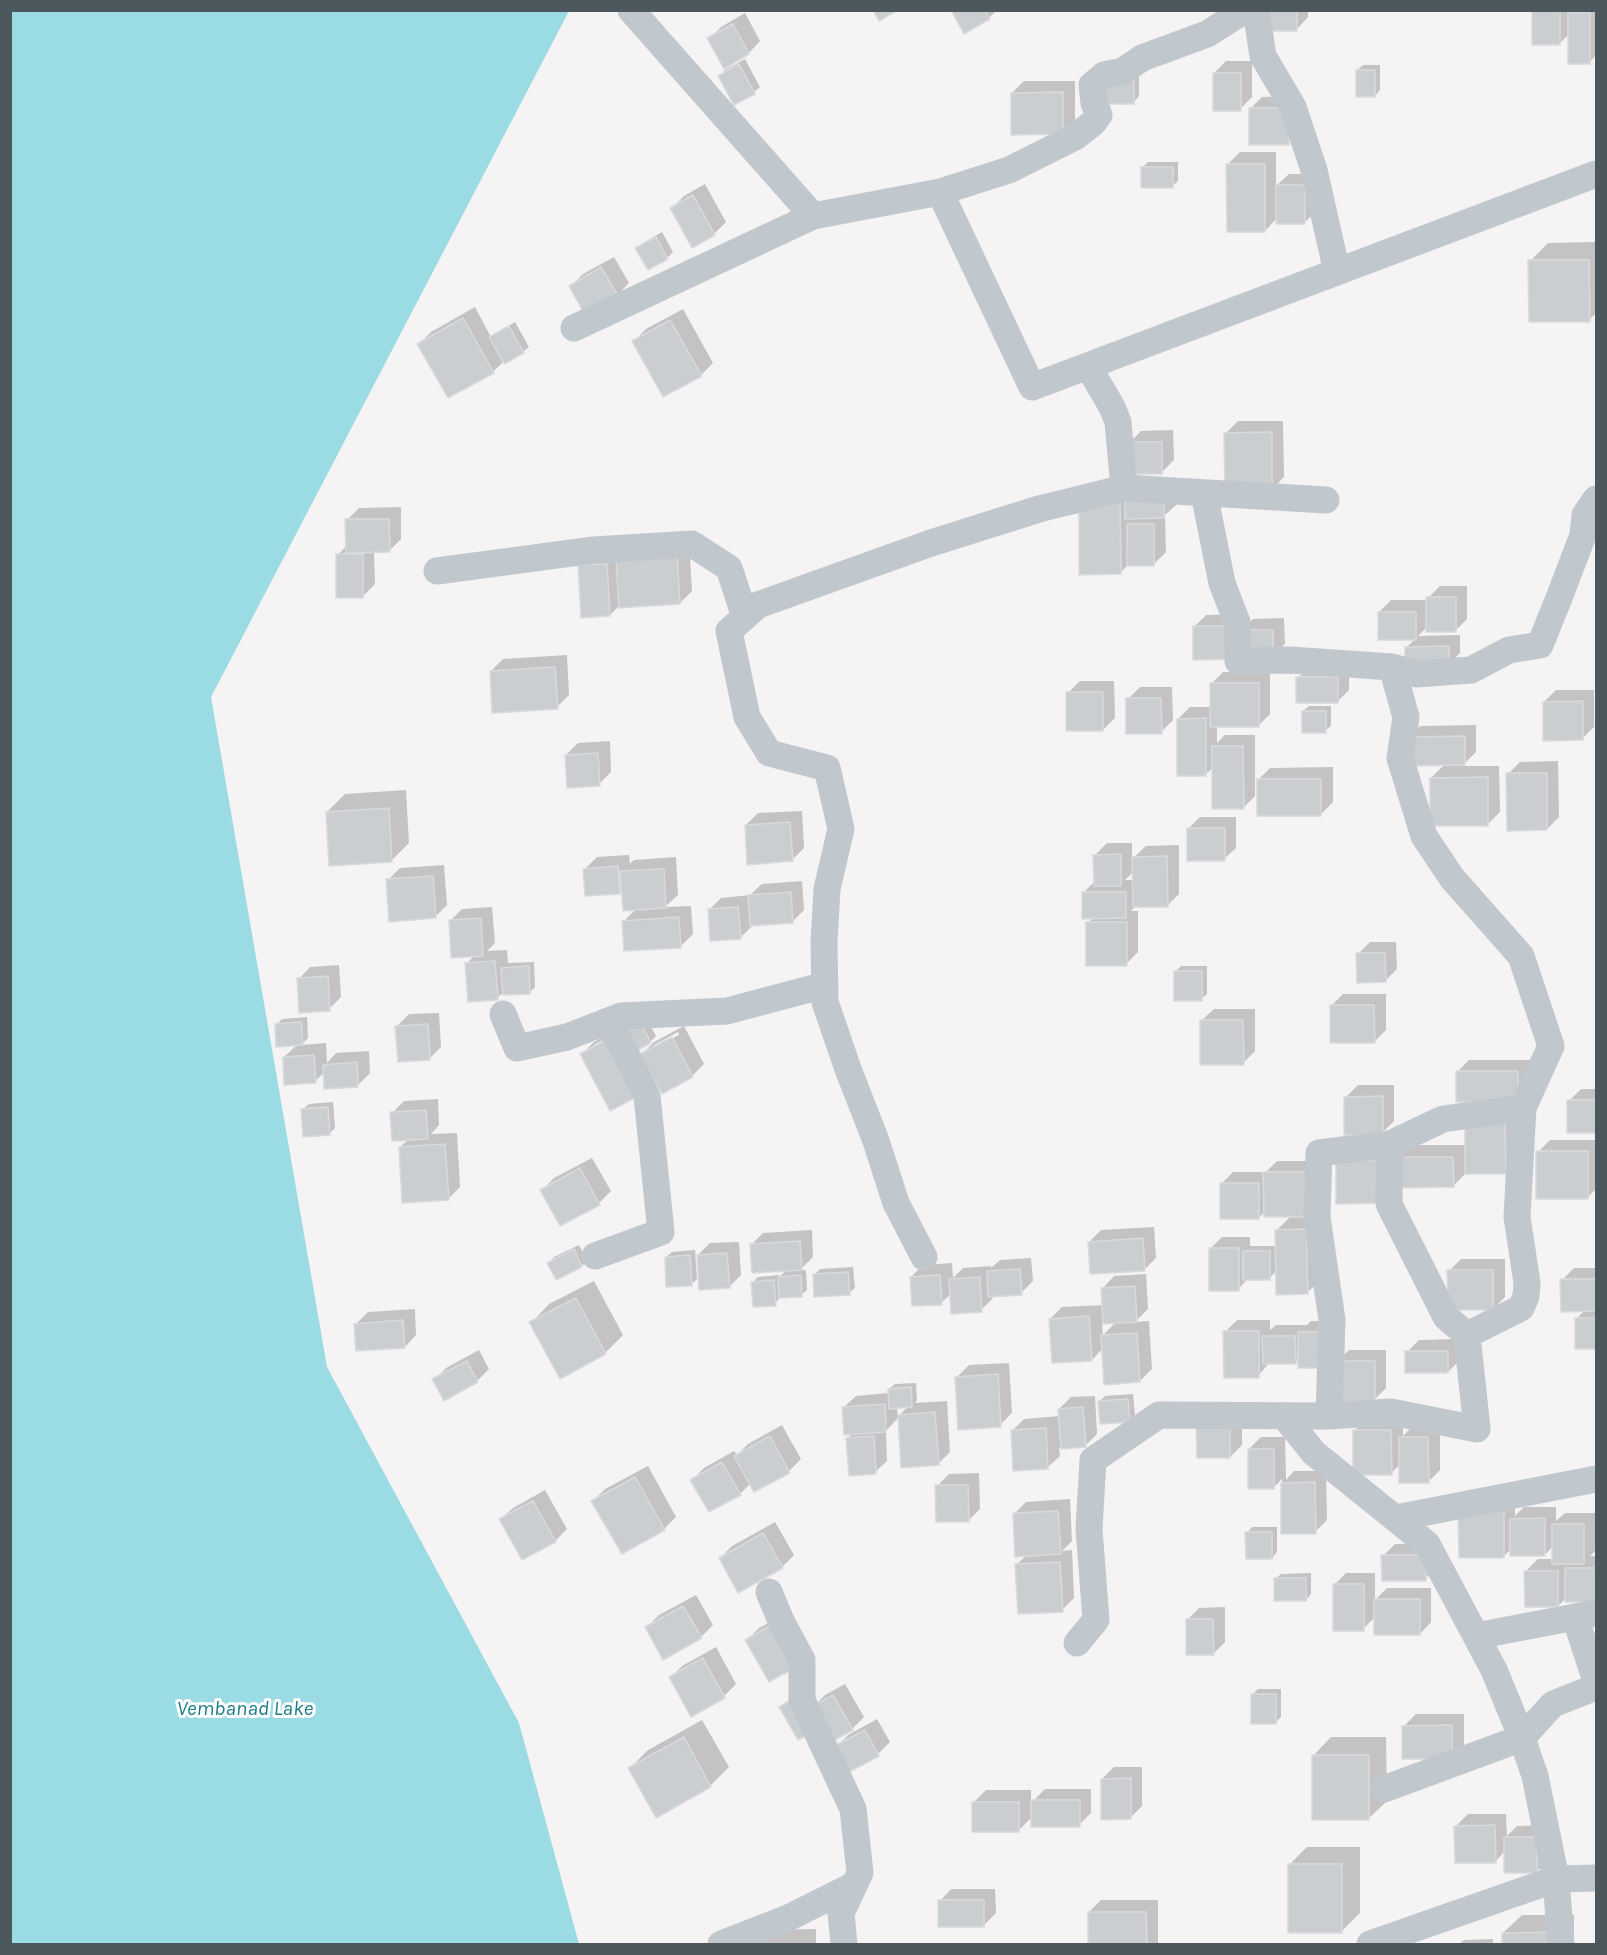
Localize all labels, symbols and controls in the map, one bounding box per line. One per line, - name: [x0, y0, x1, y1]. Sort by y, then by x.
- water label: Vembanad Lake: [177, 1696, 313, 1722]

